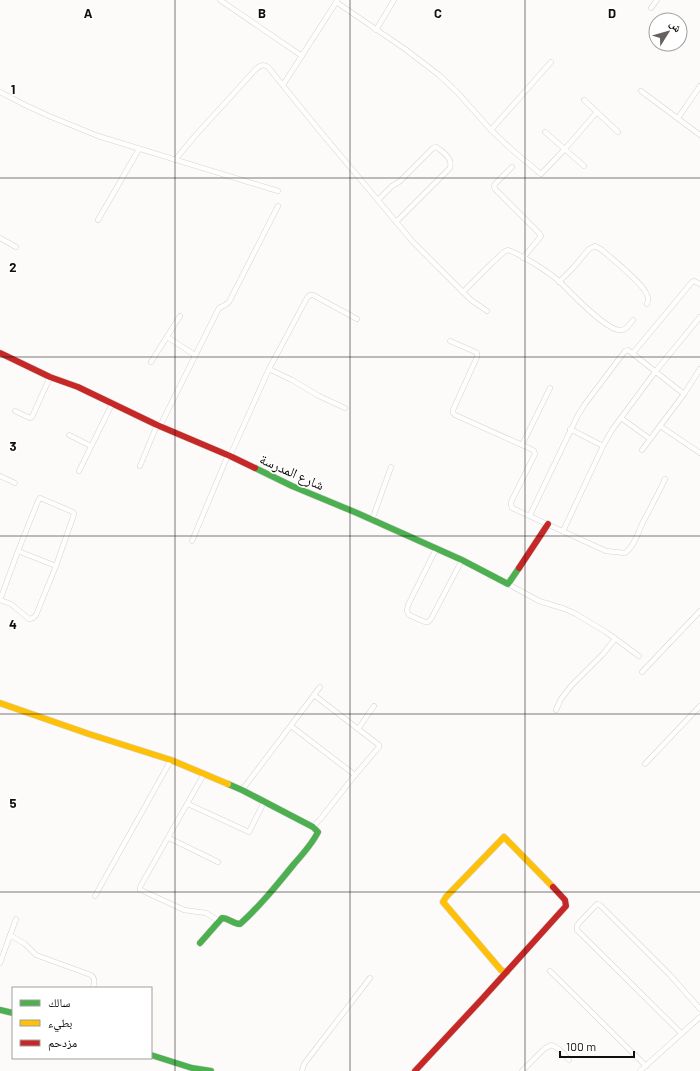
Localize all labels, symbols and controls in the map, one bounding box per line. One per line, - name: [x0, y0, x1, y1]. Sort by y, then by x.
- text: A: [84, 5, 93, 21]
- text: B: [258, 5, 266, 21]
- text: C: [434, 5, 442, 21]
- text: D: [608, 5, 616, 21]
- north arrow: [648, 12, 688, 52]
- text: ش: [666, 17, 685, 36]
- text: 1: [11, 81, 15, 97]
- text: 2: [9, 259, 17, 275]
- text: 3: [9, 438, 17, 454]
- street label: شارع المدرسة: [256, 450, 327, 495]
- text: 4: [9, 616, 17, 632]
- text: 5: [9, 795, 17, 811]
- legend: [12, 987, 152, 1059]
- text: سالك: [48, 995, 70, 1009]
- text: بطيء: [48, 1015, 72, 1033]
- scale bar: [560, 1033, 634, 1059]
- text: مزدحم: [48, 1035, 77, 1051]
- text: 100 m: [566, 1039, 596, 1053]

